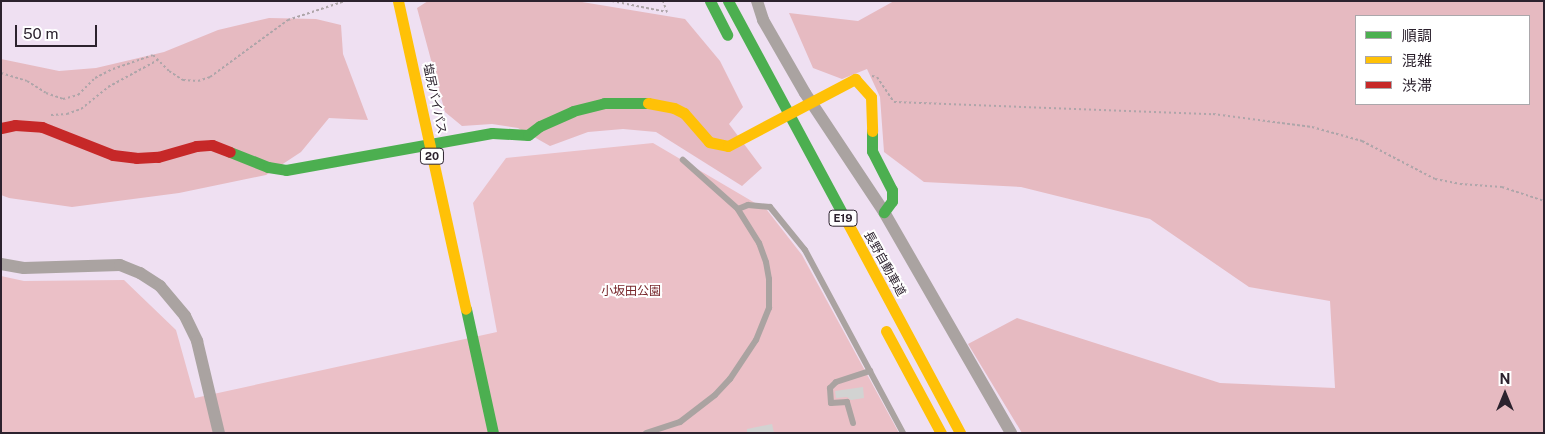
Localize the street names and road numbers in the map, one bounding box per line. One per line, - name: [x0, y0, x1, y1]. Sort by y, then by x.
- street label: 塩尻バイパス: [419, 62, 449, 136]
- road number: 20: [420, 148, 444, 164]
- road number: E19: [828, 210, 858, 227]
- street label: 長野自動車道: [860, 229, 908, 299]

